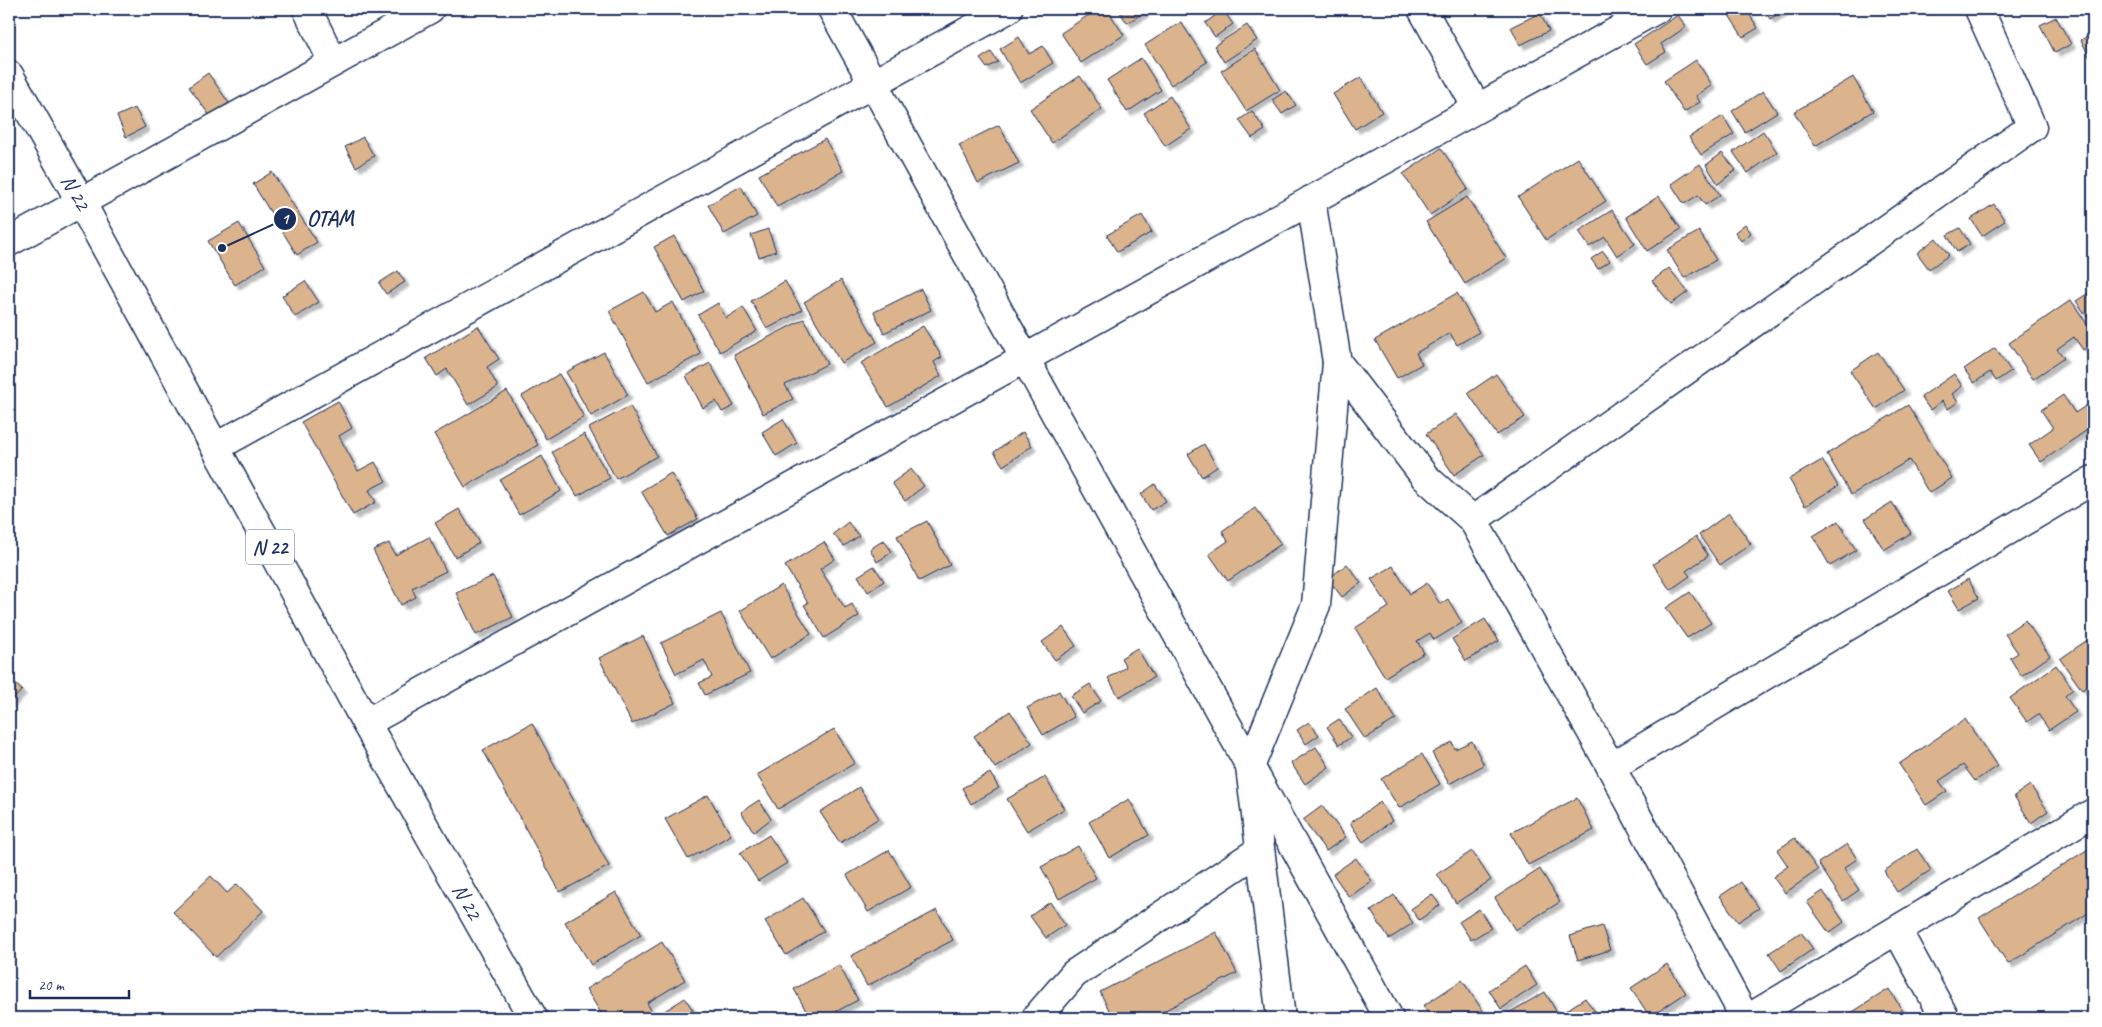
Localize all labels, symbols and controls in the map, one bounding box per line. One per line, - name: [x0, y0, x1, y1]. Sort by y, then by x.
- street label: N 22: [55, 170, 97, 216]
- callout: OTAM: [272, 200, 364, 237]
- text: OTAM: [307, 205, 355, 233]
- text: 1: [282, 210, 291, 229]
- road number: N 22: [246, 530, 294, 564]
- street label: N 22: [447, 879, 488, 925]
- scale bar: [30, 967, 129, 999]
- text: 20 m: [38, 976, 65, 995]

